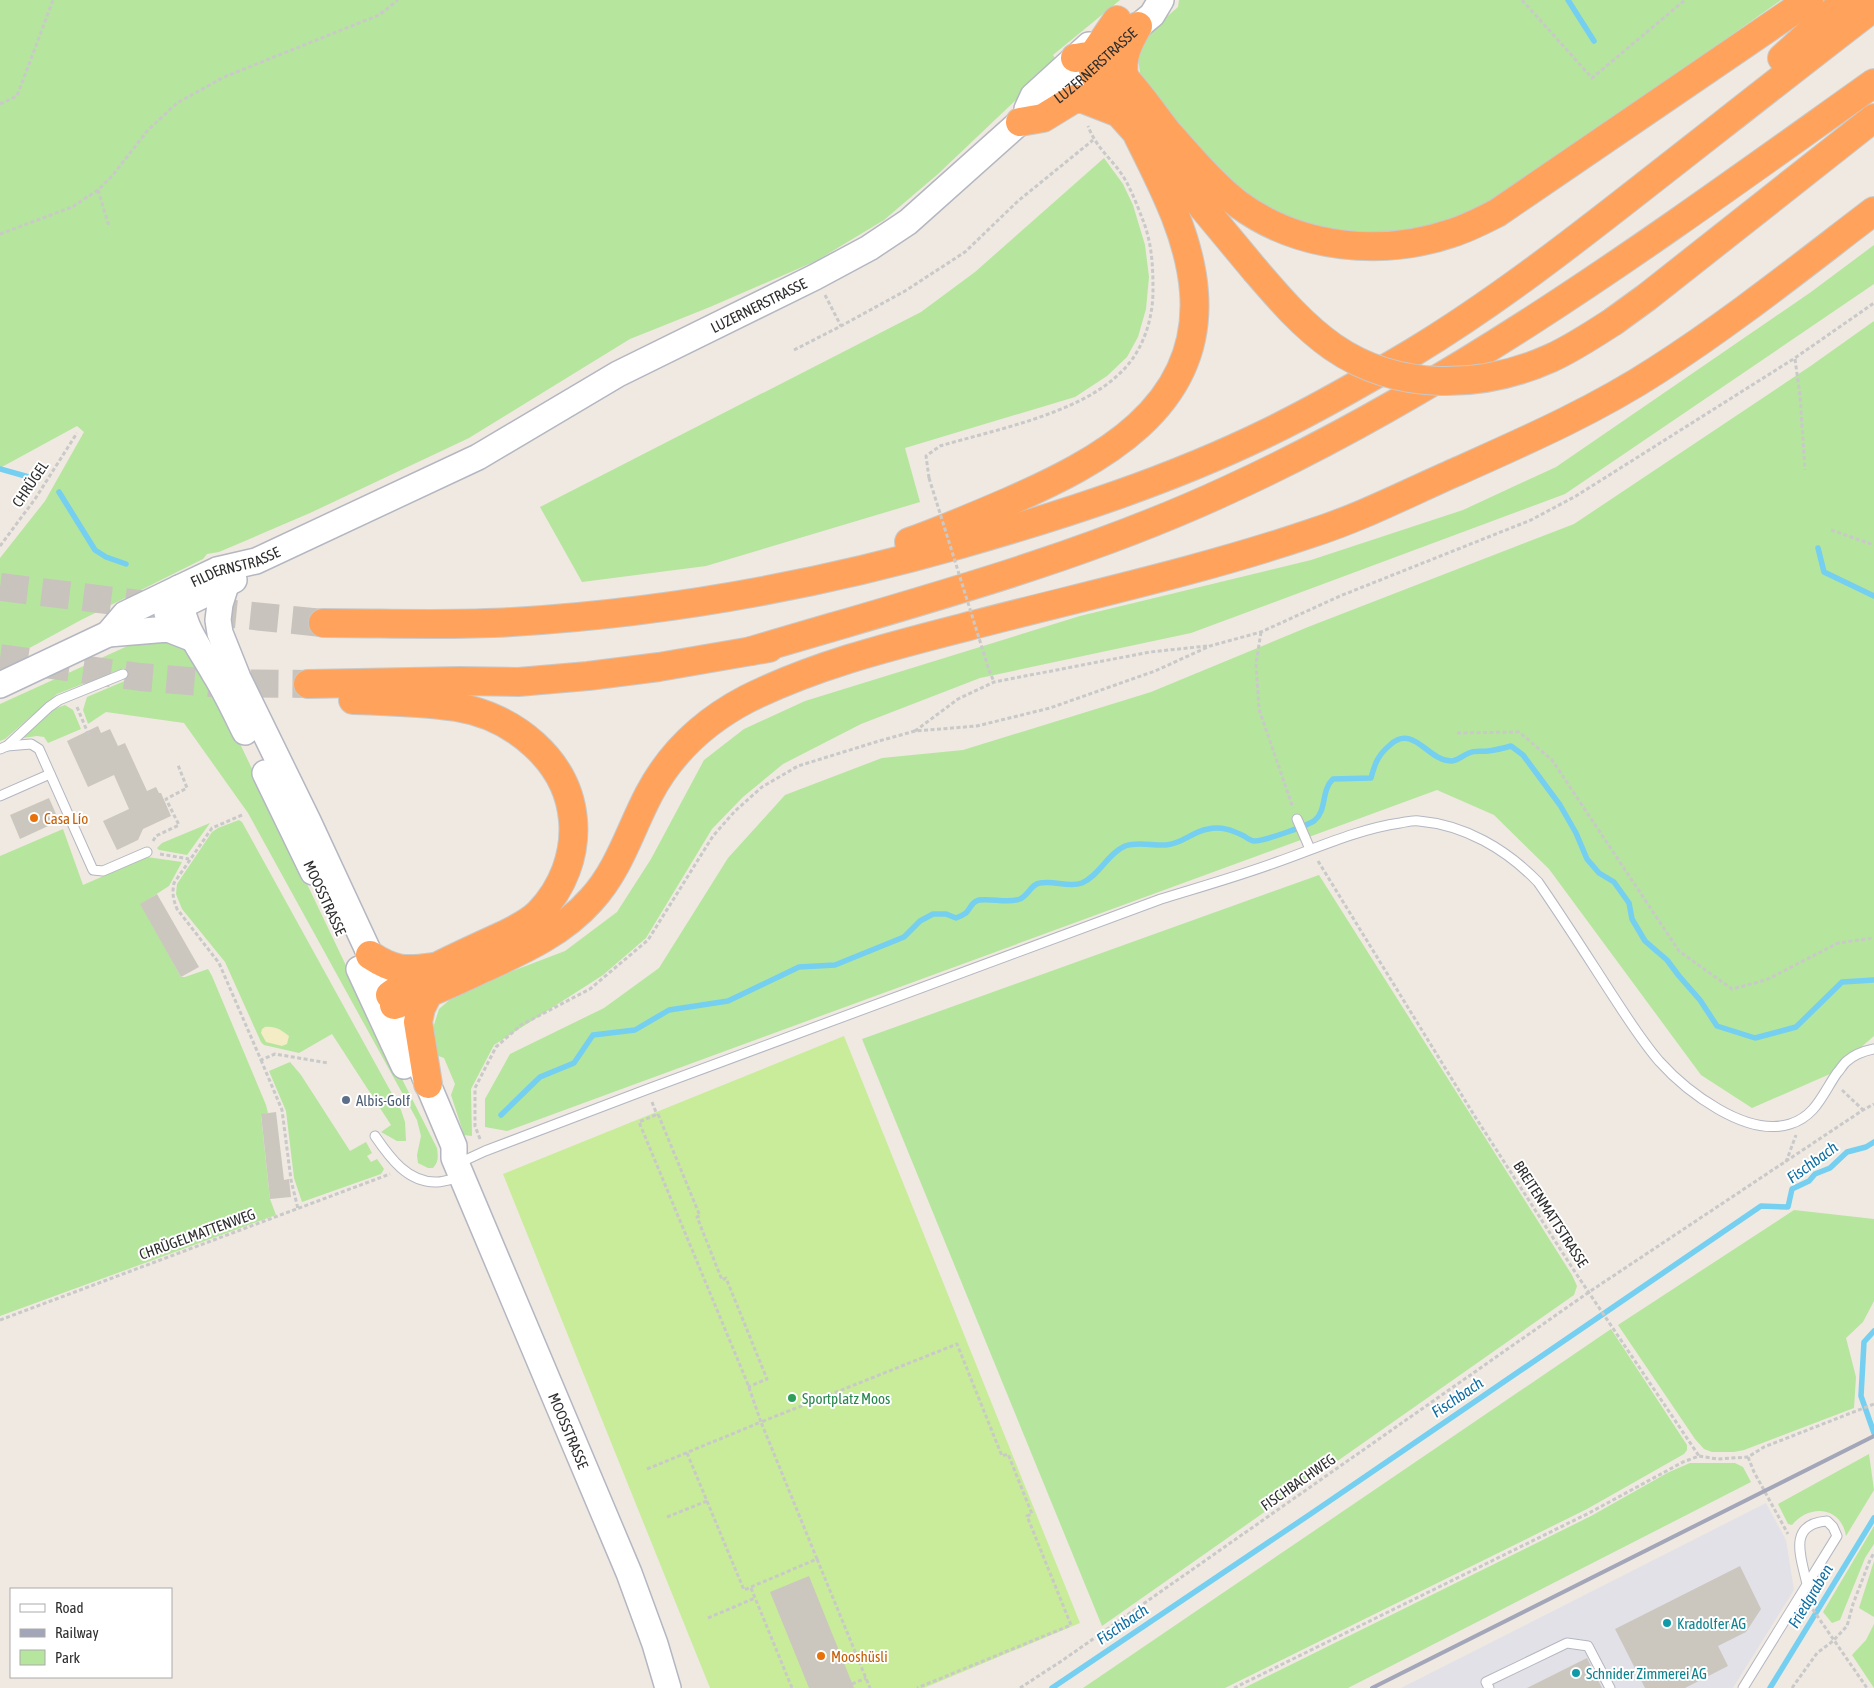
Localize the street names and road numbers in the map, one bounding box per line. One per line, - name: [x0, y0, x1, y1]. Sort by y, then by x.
- street label: LUZERNERSTRASSE: [1050, 23, 1140, 106]
- street label: LUZERNERSTRASSE: [708, 274, 810, 336]
- street label: CHRÜGEL: [8, 458, 52, 510]
- street label: FILDERNSTRASSE: [188, 542, 283, 590]
- street label: MOOSSTRASSE: [300, 858, 350, 939]
- street label: BREITENMATTSTRASSE: [1510, 1158, 1592, 1271]
- street label: CHRÜGELMATTENWEG: [137, 1205, 257, 1263]
- street label: MOOSSTRASSE: [545, 1390, 593, 1472]
- street label: FISCHBACHWEG: [1258, 1450, 1338, 1514]

